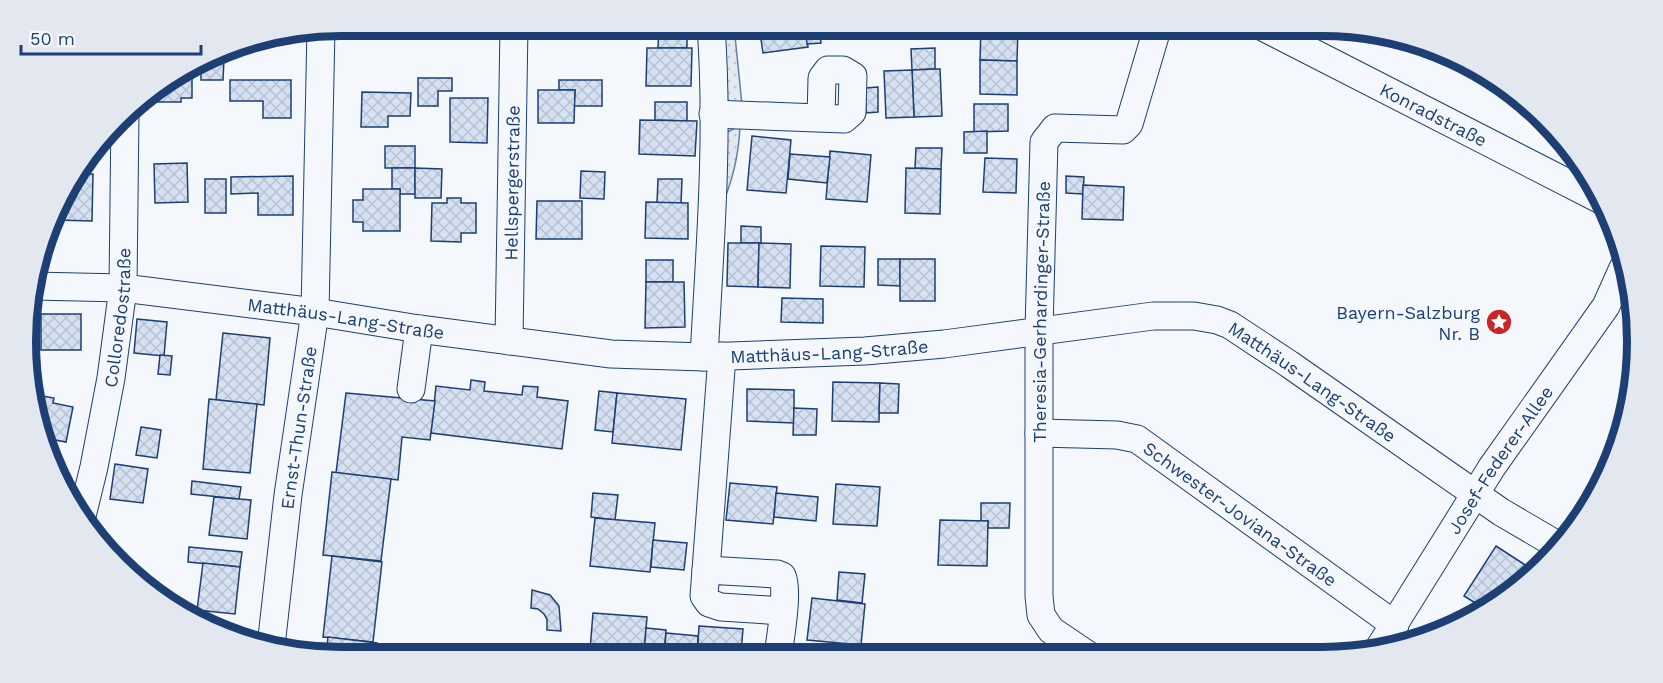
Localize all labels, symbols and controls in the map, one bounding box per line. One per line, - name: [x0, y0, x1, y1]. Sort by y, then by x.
- scale bar: [21, 18, 201, 56]
- text: 50 m: [30, 28, 75, 49]
- street label: Konradstraße: [1377, 78, 1491, 150]
- street label: Hellspergerstraße: [500, 105, 523, 261]
- street label: Theresia-Gerhardinger-Straße: [1029, 181, 1053, 443]
- street label: Colloredostraße: [99, 248, 134, 389]
- street label: Matthäus-Lang-Straße: [246, 293, 446, 343]
- place label: Bayern-Salzburg Nr. B: [1336, 302, 1480, 344]
- place icon: Bayern-Salzburg Nr. B: [1484, 307, 1514, 337]
- street label: Matthäus-Lang-Straße: [1225, 317, 1400, 446]
- street label: Matthäus-Lang-Straße: [730, 335, 929, 367]
- street label: Ernst-Thun-Straße: [276, 345, 320, 510]
- street label: Josef-Federer-Allee: [1443, 381, 1557, 538]
- street label: Schwester-Joviana-Straße: [1140, 437, 1341, 590]

